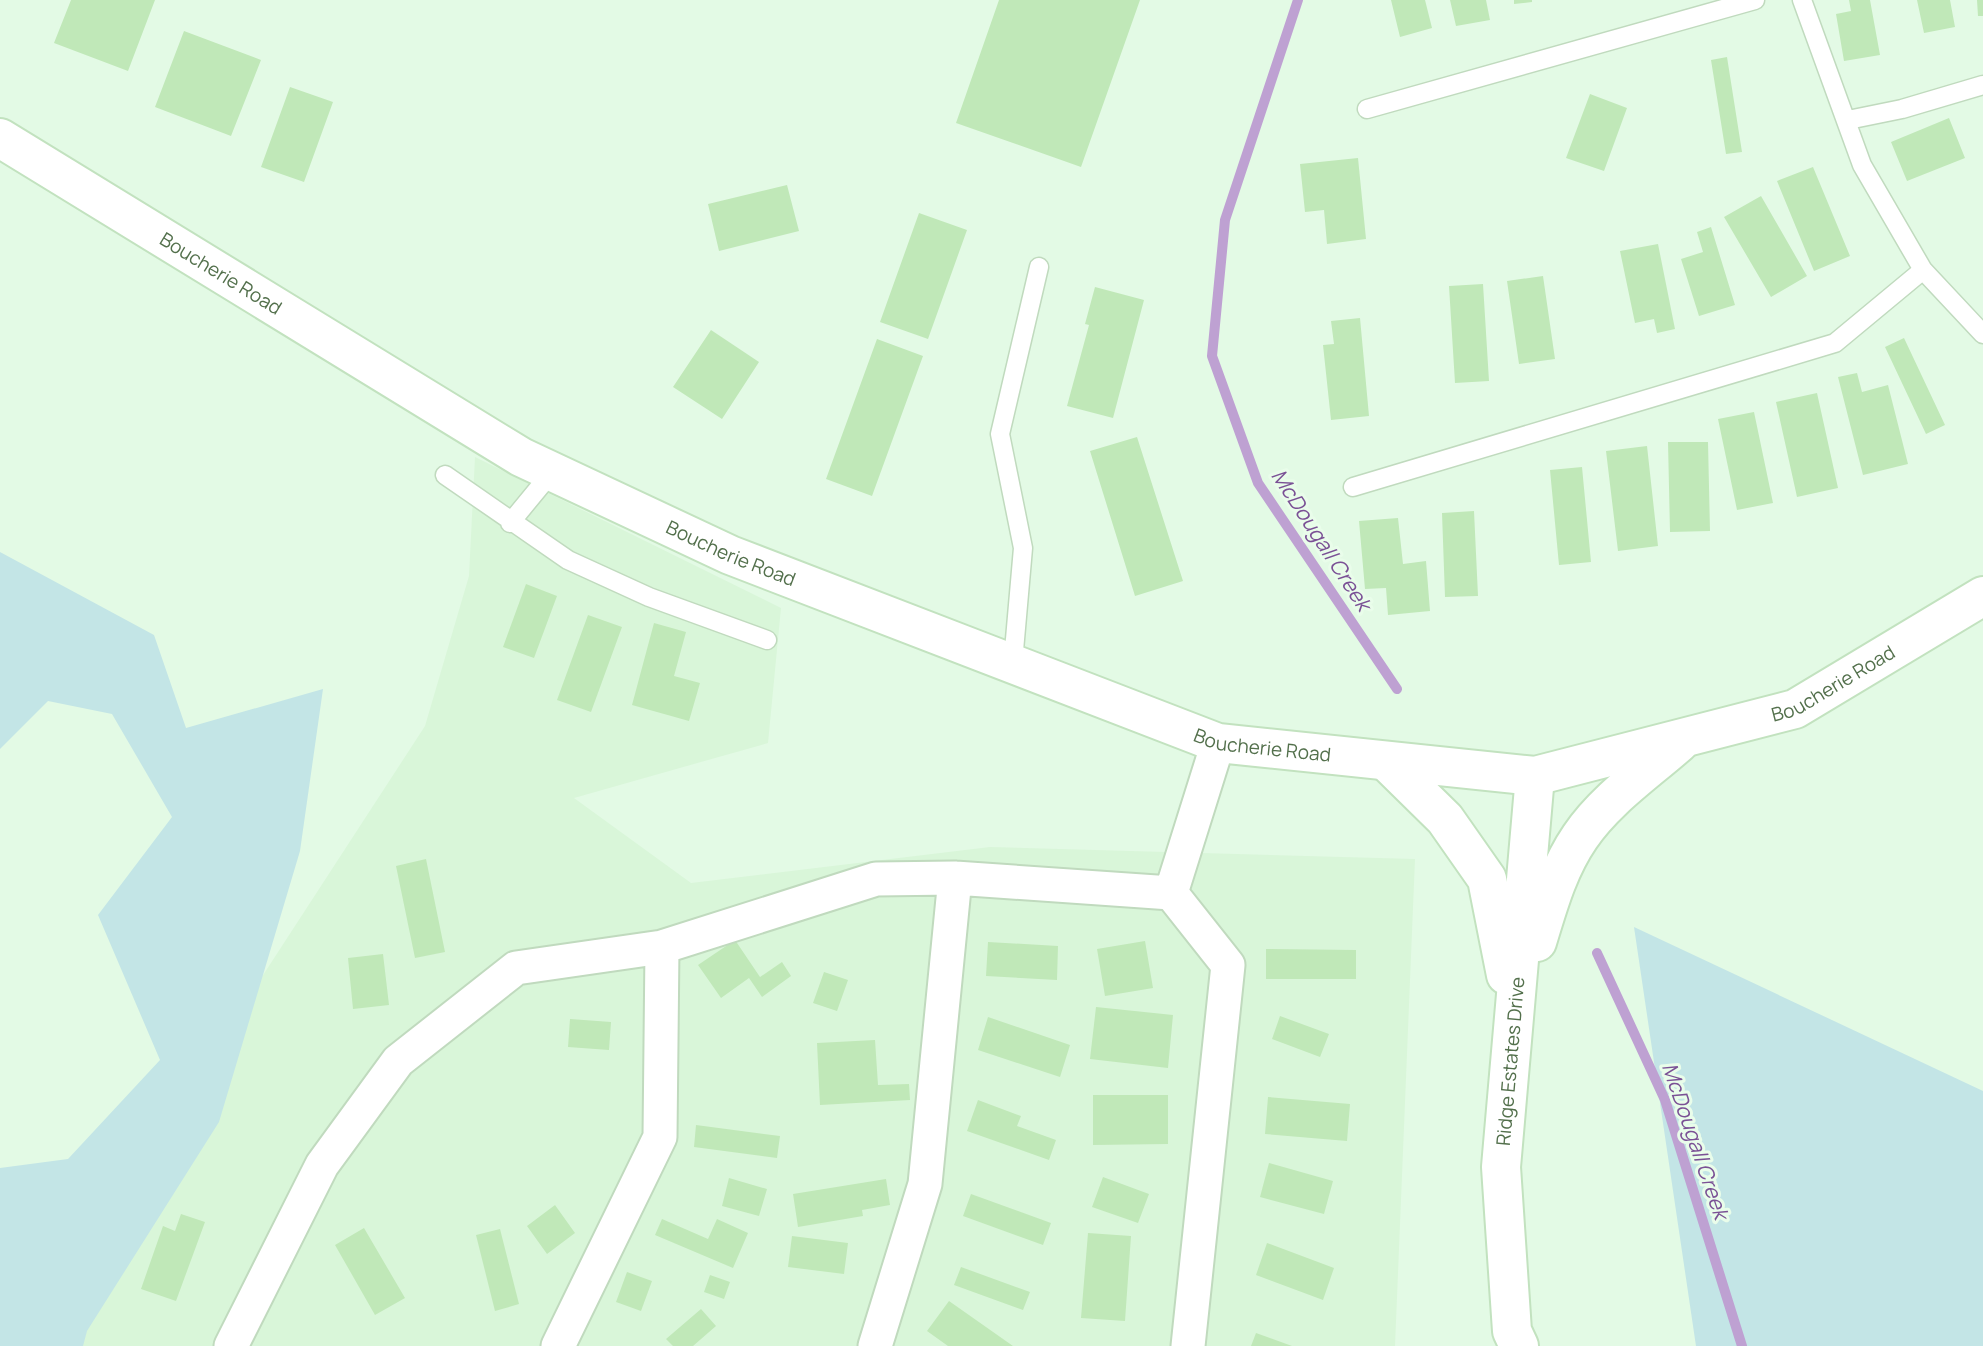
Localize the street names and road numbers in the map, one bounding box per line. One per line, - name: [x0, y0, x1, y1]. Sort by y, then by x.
- street label: Boucherie Road: [155, 226, 287, 320]
- street label: Boucherie Road: [662, 514, 800, 592]
- street label: Boucherie Road: [1768, 639, 1900, 728]
- street label: Boucherie Road: [1190, 722, 1332, 768]
- street label: Ridge Estates Drive: [1490, 976, 1530, 1147]

